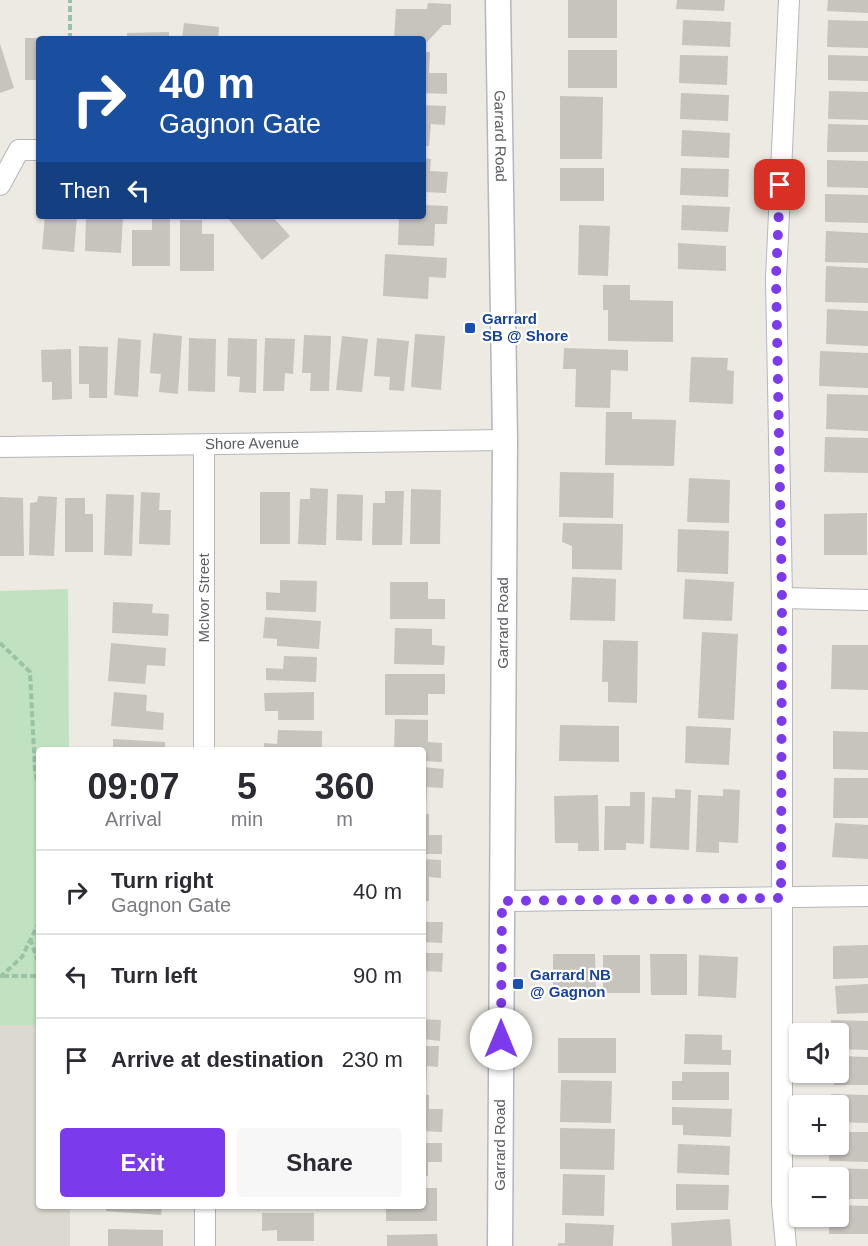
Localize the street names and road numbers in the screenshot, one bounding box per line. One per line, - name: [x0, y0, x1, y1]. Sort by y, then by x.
- street label: Garrard Road: [491, 90, 510, 182]
- street label: Shore Avenue: [205, 434, 299, 452]
- street label: McIvor Street: [195, 553, 212, 643]
- street label: Garrard Road: [494, 577, 511, 669]
- street label: Garrard Road: [491, 1099, 508, 1191]

